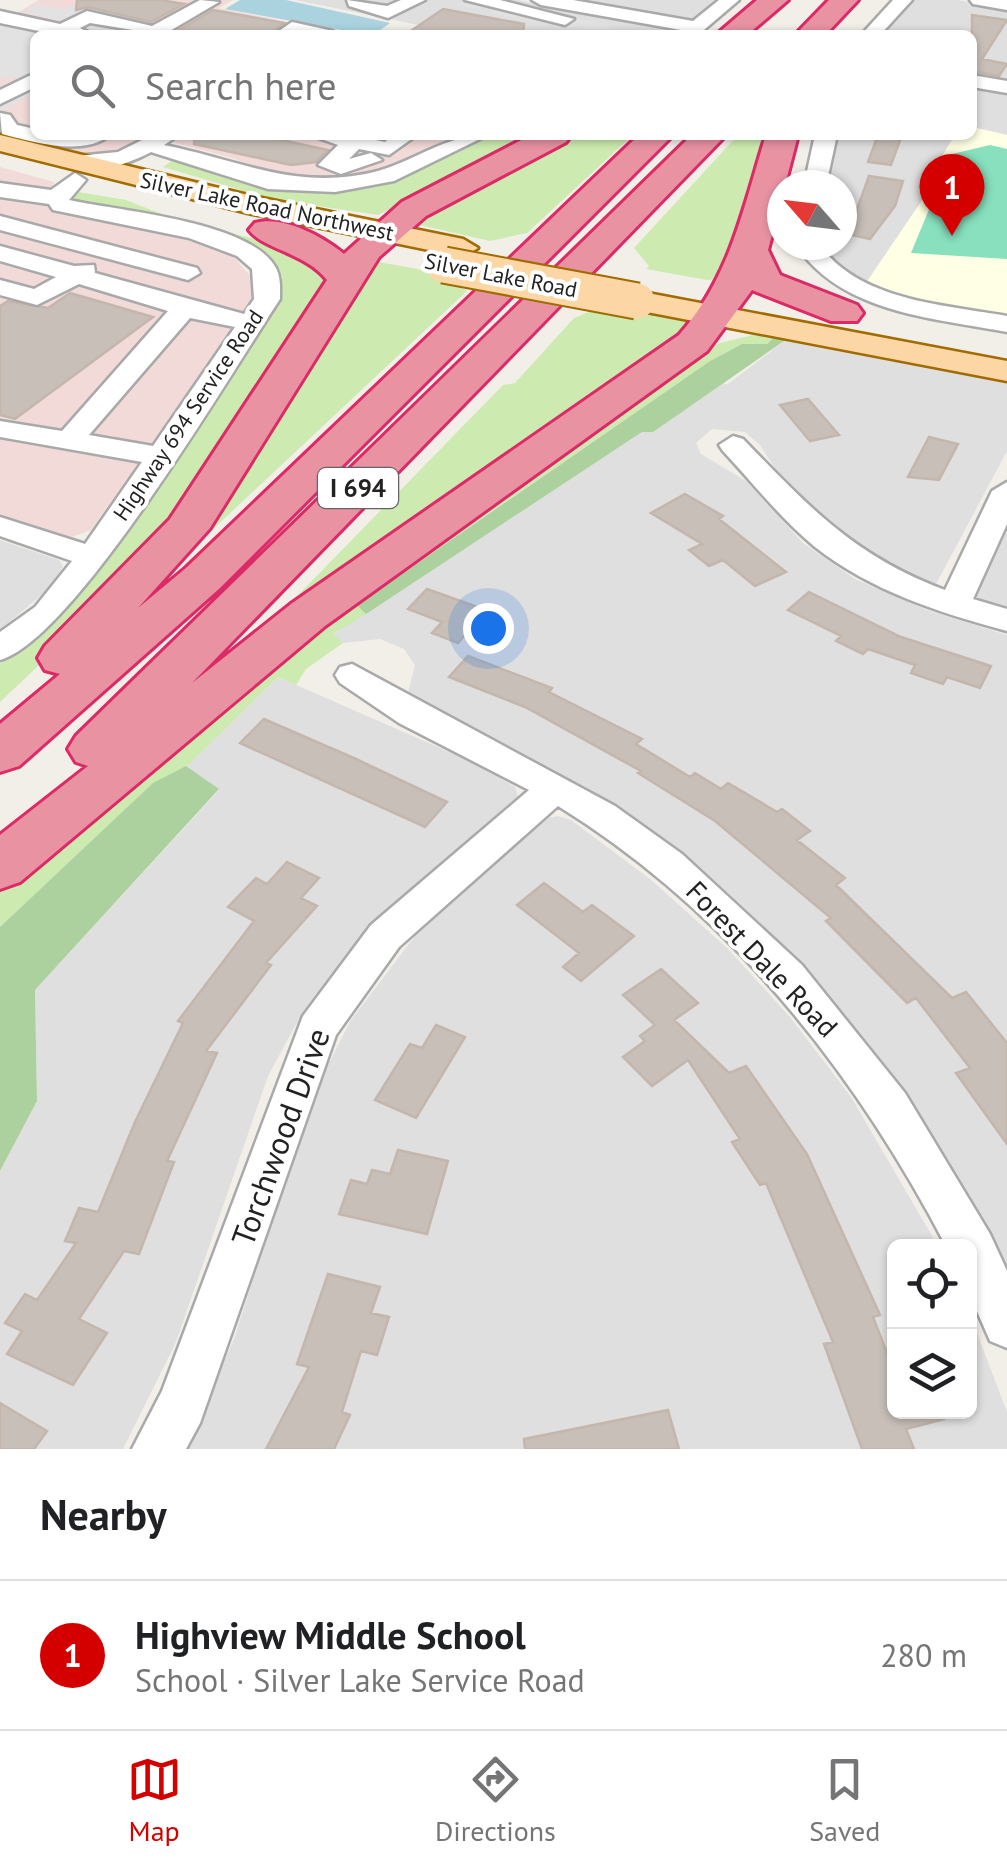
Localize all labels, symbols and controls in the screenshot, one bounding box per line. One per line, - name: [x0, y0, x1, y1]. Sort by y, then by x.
- search box: [30, 30, 977, 140]
- icon: search: [65, 58, 120, 113]
- text: Search here: [145, 61, 337, 110]
- pin: 1: [920, 154, 984, 236]
- street label: Silver Lake Road Northwest: [138, 165, 397, 247]
- north arrow: [767, 170, 857, 260]
- street label: Silver Lake Road: [422, 247, 580, 303]
- street label: Highway 694 Service Road: [107, 304, 269, 526]
- road number: I 694: [318, 468, 398, 508]
- your location: [463, 603, 514, 654]
- street label: Forest Dale Road: [678, 873, 846, 1045]
- street label: Torchwood Drive: [221, 1022, 339, 1251]
- map controls: [887, 1239, 977, 1419]
- button: locate: [887, 1239, 977, 1329]
- button: layers: [887, 1329, 977, 1419]
- text: Nearby: [40, 1487, 167, 1542]
- text: Highview Middle School: [135, 1610, 526, 1659]
- text: 1: [63, 1634, 82, 1676]
- text: 280 m: [880, 1634, 967, 1676]
- text: School · Silver Lake Service Road: [135, 1659, 585, 1701]
- tab: Map: [127, 1752, 182, 1849]
- tab: Directions: [435, 1752, 556, 1849]
- tab: Saved: [809, 1752, 880, 1849]

